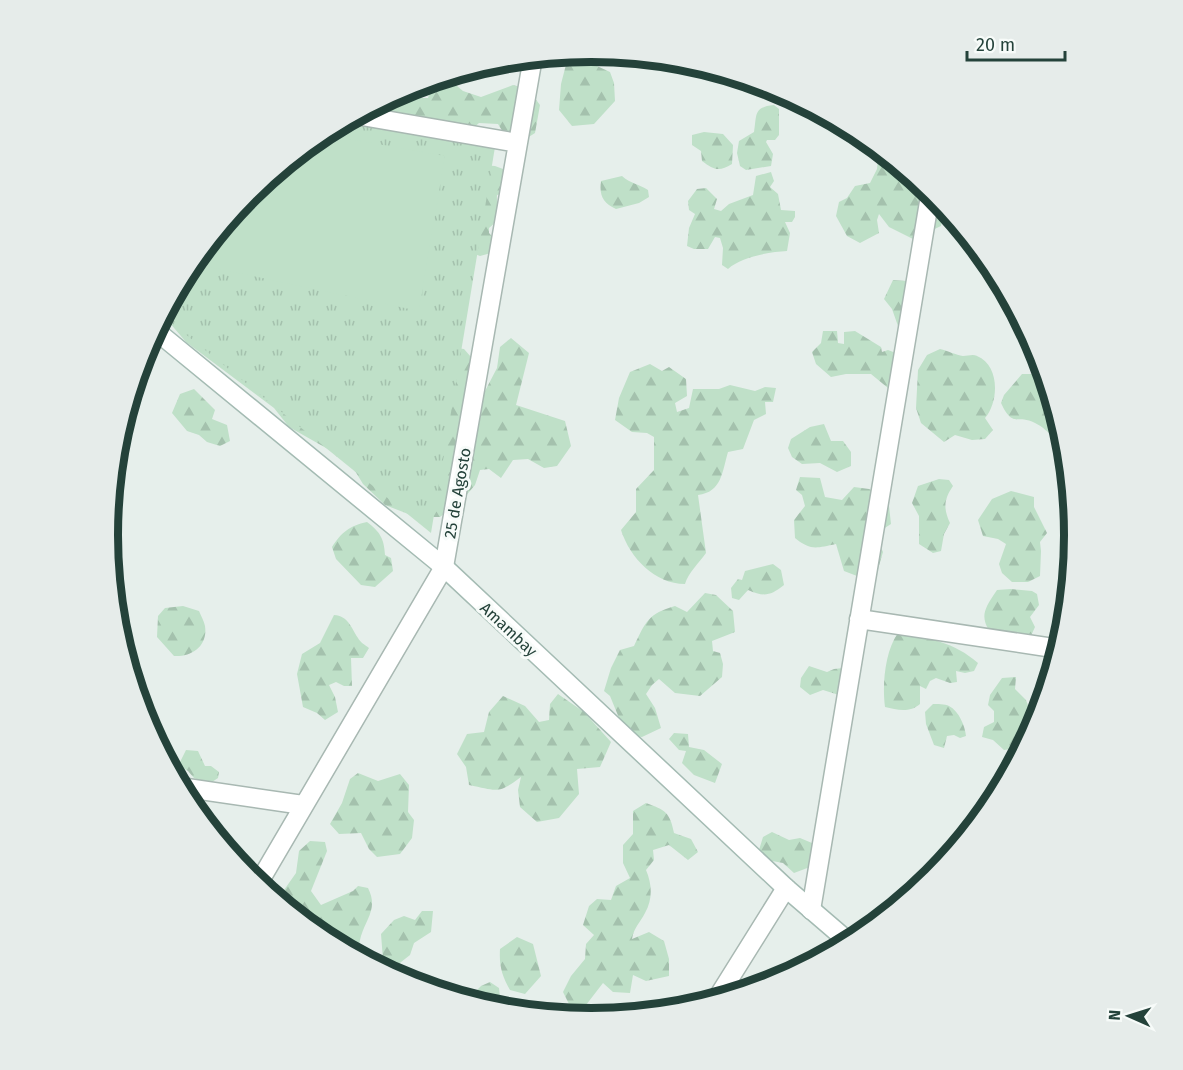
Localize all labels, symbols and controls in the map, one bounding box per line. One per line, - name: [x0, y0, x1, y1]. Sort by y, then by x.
- scale bar: [967, 24, 1064, 62]
- text: 20 m: [976, 34, 1015, 56]
- street label: 25 de Agosto: [440, 446, 475, 540]
- street label: Amambay: [476, 598, 541, 661]
- north arrow: [1099, 986, 1159, 1046]
- text: N: [1105, 1009, 1124, 1021]

